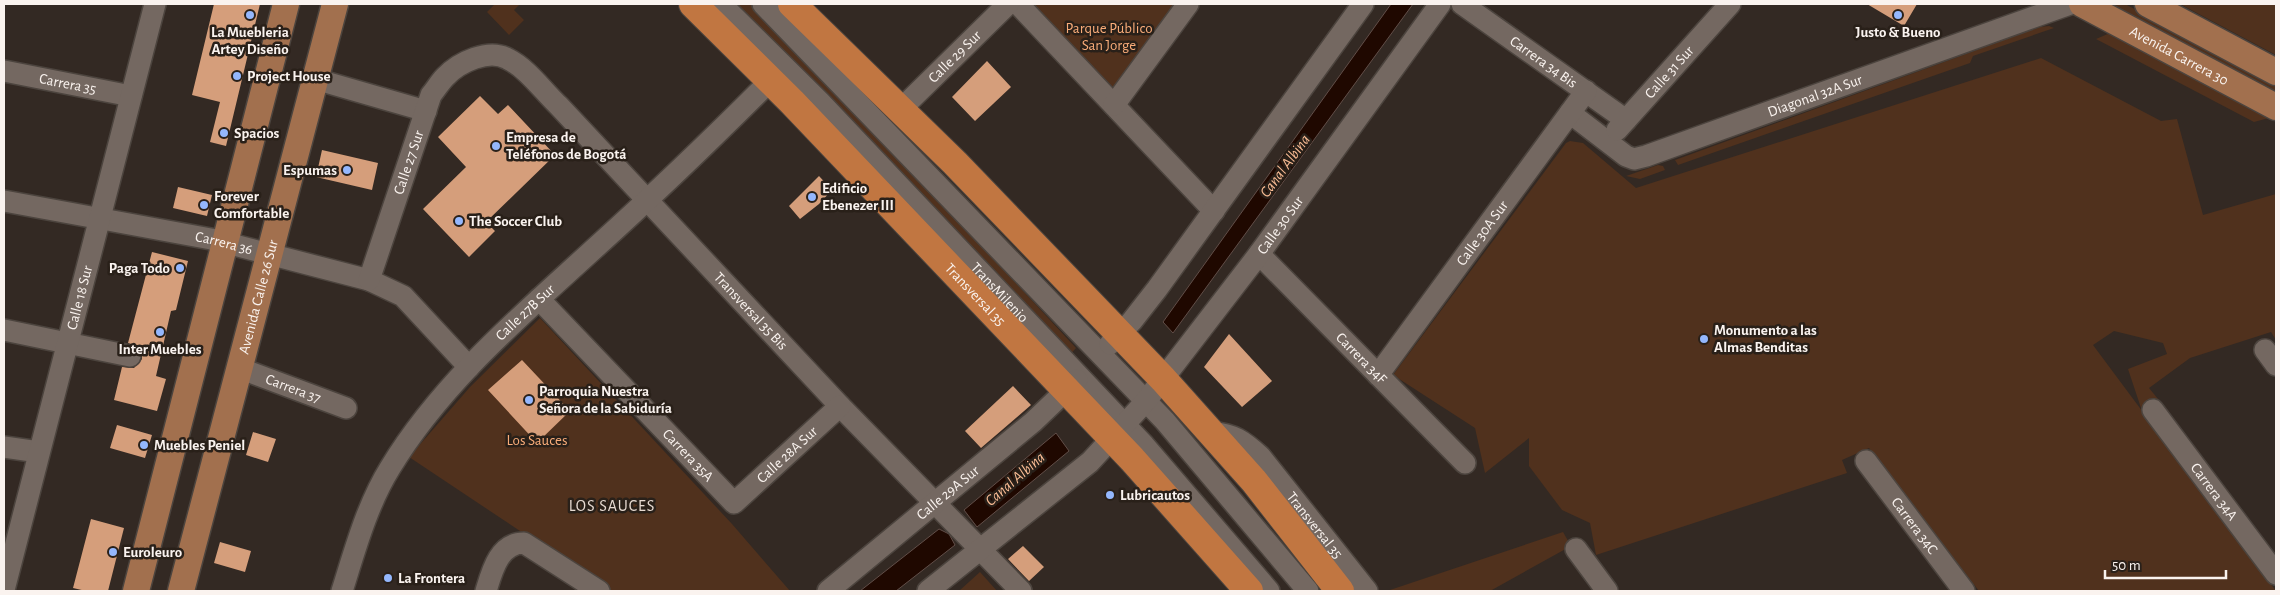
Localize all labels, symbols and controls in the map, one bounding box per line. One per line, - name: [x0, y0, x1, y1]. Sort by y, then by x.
- marker: La Muebleria Artey Diseño: [244, 9, 256, 21]
- marker: Justo & Bueno: [1892, 9, 1904, 21]
- park label: Parque Público San Jorge: [1065, 21, 1153, 53]
- street label: Avenida Carrera 30: [2127, 23, 2231, 88]
- place label: La Muebleria Artey Diseño: [211, 25, 289, 57]
- place label: Justo & Bueno: [1856, 25, 1940, 40]
- street label: Calle 29 Sur: [925, 27, 984, 85]
- street label: Carrera 34 Bis: [1507, 33, 1580, 91]
- street label: Calle 31 Sur: [1642, 43, 1696, 101]
- place label: Project House: [247, 69, 331, 84]
- marker: Project House: [231, 70, 243, 82]
- street label: Carrera 35: [38, 71, 98, 96]
- street label: Diagonal 32A Sur: [1766, 72, 1864, 119]
- place label: Spacios: [234, 126, 280, 141]
- marker: Spacios: [218, 127, 230, 139]
- street label: Calle 27 Sur: [391, 128, 426, 196]
- place label: Empresa de Teléfonos de Bogotá: [506, 130, 627, 162]
- water label: Canal Albina: [1257, 132, 1313, 200]
- marker: Empresa de Teléfonos de Bogotá: [490, 140, 502, 152]
- place label: Espumas: [283, 163, 337, 178]
- marker: Espumas: [341, 164, 353, 176]
- place label: Edificio Ebenezer III: [822, 181, 894, 213]
- place label: Forever Comfortable: [214, 189, 289, 221]
- marker: Edificio Ebenezer III: [806, 191, 818, 203]
- street label: Calle 30 Sur: [1254, 193, 1306, 257]
- street label: Calle 30A Sur: [1453, 198, 1511, 268]
- marker: Forever Comfortable: [198, 199, 210, 211]
- place label: The Soccer Club: [469, 214, 562, 229]
- marker: The Soccer Club: [453, 215, 465, 227]
- street label: Carrera 36: [194, 229, 254, 257]
- street label: Avenida Calle 26 Sur: [236, 238, 280, 356]
- street label: TransMilenio: [968, 259, 1031, 325]
- street label: Transversal 35: [942, 260, 1008, 329]
- place label: Paga Todo: [109, 261, 170, 276]
- marker: Paga Todo: [174, 262, 186, 274]
- street label: Calle 18 Sur: [64, 264, 95, 331]
- street label: Transversal 35 Bis: [711, 269, 791, 352]
- street label: Calle 27B Sur: [492, 281, 557, 343]
- place label: Monumento a las Almas Benditas: [1714, 323, 1817, 355]
- marker: Inter Muebles: [154, 326, 166, 338]
- street label: Carrera 34F: [1333, 329, 1390, 387]
- marker: Monumento a las Almas Benditas: [1698, 333, 1710, 345]
- place label: Inter Muebles: [119, 342, 202, 357]
- street label: Carrera 37: [264, 371, 323, 405]
- place label: Parroquia Nuestra Señora de la Sabiduría: [539, 384, 672, 416]
- marker: Parroquia Nuestra Señora de la Sabiduría: [523, 394, 535, 406]
- street label: Calle 28A Sur: [754, 423, 820, 486]
- street label: Carrera 35A: [660, 426, 717, 485]
- park label: Los Sauces: [506, 433, 568, 448]
- place label: Muebles Peniel: [154, 438, 245, 453]
- marker: Muebles Peniel: [138, 439, 150, 451]
- water label: Canal Albina: [982, 449, 1048, 509]
- street label: Carrera 34A: [2188, 460, 2241, 523]
- street label: Calle 29A Sur: [913, 462, 982, 522]
- place label: Lubricautos: [1120, 488, 1190, 503]
- marker: Lubricautos: [1104, 489, 1116, 501]
- street label: Transversal 35: [1284, 489, 1346, 561]
- street label: Carrera 34C: [1889, 495, 1941, 557]
- district label: LOS SAUCES: [569, 498, 655, 514]
- place label: Euroleuro: [123, 545, 182, 560]
- marker: Euroleuro: [107, 546, 119, 558]
- scale bar: [2105, 548, 2226, 580]
- text: 50 m: [2112, 558, 2141, 573]
- place label: La Frontera: [398, 571, 465, 586]
- marker: La Frontera: [382, 572, 394, 584]

